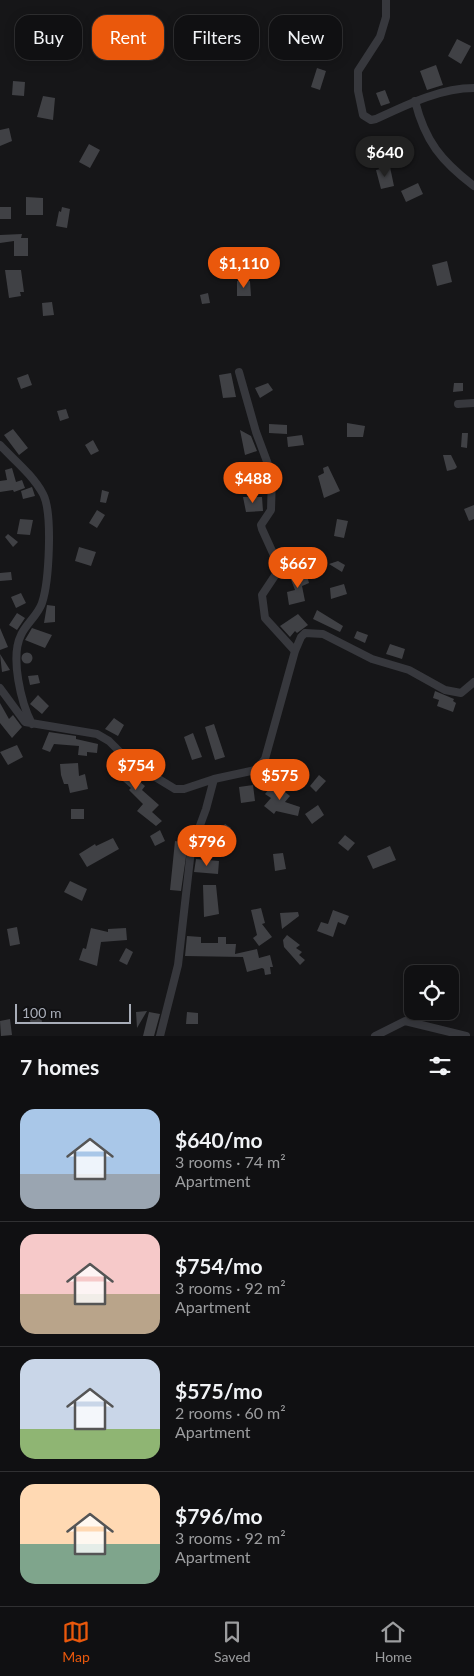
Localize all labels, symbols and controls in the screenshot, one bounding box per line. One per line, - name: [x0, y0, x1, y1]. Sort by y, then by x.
- chip: Buy: [15, 15, 82, 60]
- chip: Rent: [92, 15, 164, 60]
- chip: Filters: [174, 15, 259, 60]
- chip: New: [269, 15, 342, 60]
- pin: $640: [355, 136, 415, 178]
- text: $640: [366, 142, 404, 161]
- pin: $1,110: [203, 246, 285, 289]
- text: $1,110: [219, 253, 269, 272]
- pin: $488: [223, 462, 283, 504]
- text: $488: [234, 468, 272, 487]
- pin: $667: [268, 546, 328, 589]
- text: $667: [279, 553, 317, 572]
- pin: $754: [106, 748, 166, 791]
- text: $754: [117, 755, 155, 774]
- pin: $575: [250, 758, 310, 801]
- text: $575: [261, 765, 299, 784]
- pin: $796: [177, 824, 237, 867]
- text: $796: [188, 831, 226, 850]
- map controls: [404, 965, 459, 1020]
- button: locate: [404, 965, 459, 1020]
- scale bar: [15, 1001, 131, 1024]
- text: 100 m: [22, 1004, 61, 1021]
- icon: filters: [426, 1052, 454, 1080]
- text: 7 homes: [20, 1054, 99, 1079]
- text: $640/mo: [175, 1127, 263, 1152]
- icon: home: [60, 1129, 120, 1189]
- text: 3 rooms · 74 m²: [175, 1152, 286, 1171]
- text: Apartment: [175, 1171, 250, 1190]
- text: $754/mo: [175, 1253, 263, 1278]
- icon: home: [60, 1254, 120, 1314]
- text: 3 rooms · 92 m²: [175, 1278, 286, 1297]
- text: Apartment: [175, 1297, 250, 1316]
- text: $575/mo: [175, 1378, 263, 1403]
- icon: home: [60, 1379, 120, 1439]
- text: 2 rooms · 60 m²: [175, 1403, 286, 1422]
- text: Apartment: [175, 1422, 250, 1441]
- text: $796/mo: [175, 1503, 263, 1528]
- icon: home: [60, 1504, 120, 1564]
- text: 3 rooms · 92 m²: [175, 1528, 286, 1547]
- text: Apartment: [175, 1547, 250, 1566]
- tab: Map: [62, 1618, 90, 1665]
- tab: Saved: [214, 1618, 251, 1665]
- tab: Home: [375, 1618, 412, 1665]

